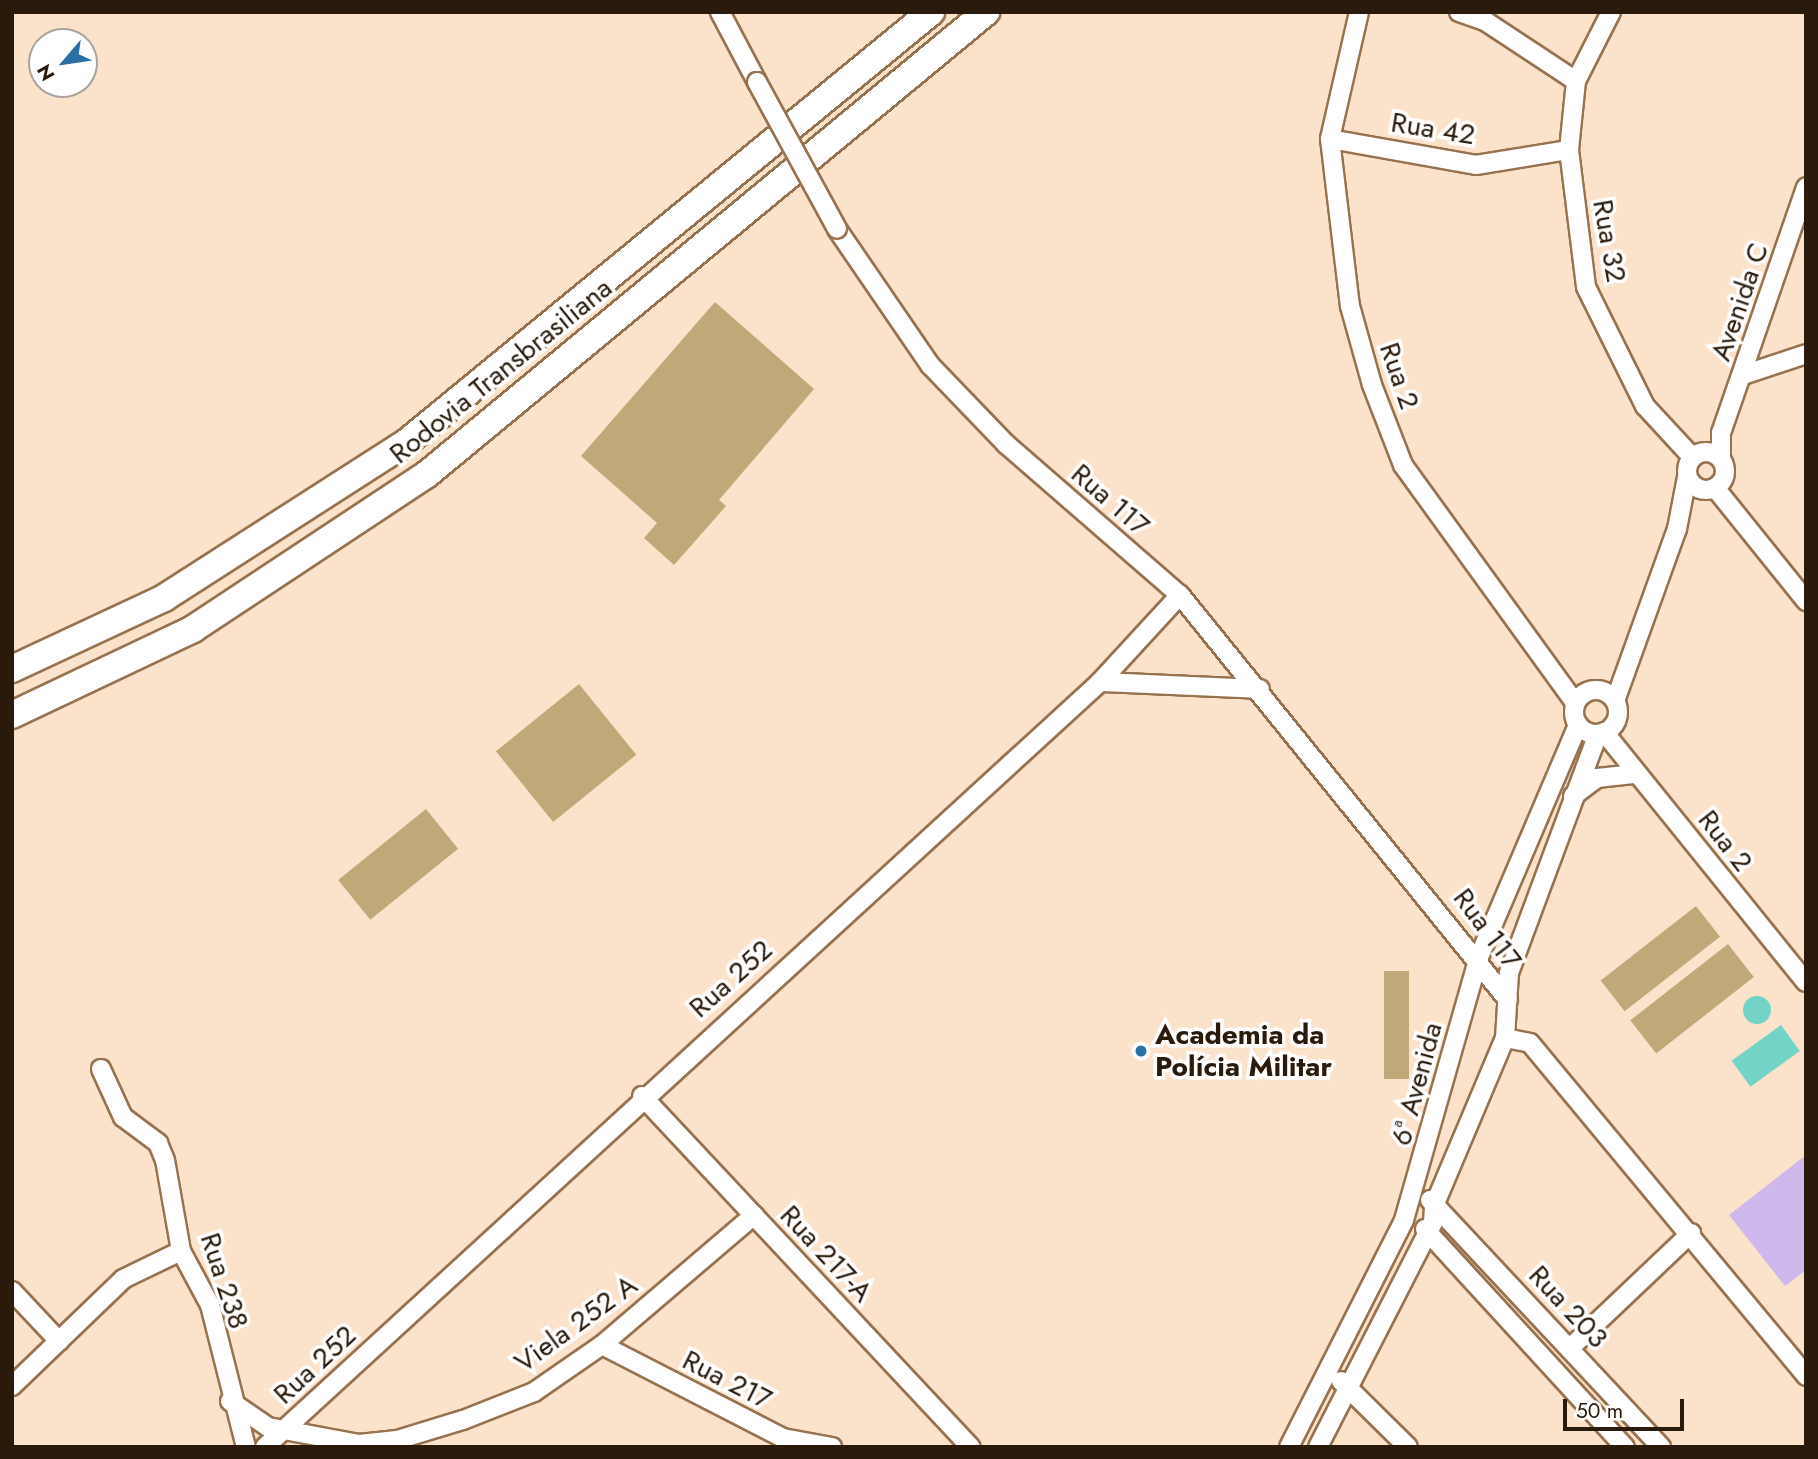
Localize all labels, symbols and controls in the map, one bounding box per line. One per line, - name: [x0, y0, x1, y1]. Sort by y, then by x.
- north arrow: [28, 28, 98, 98]
- text: N: [30, 59, 61, 86]
- street label: Rua 42: [1389, 106, 1477, 152]
- street label: Rua 32: [1585, 197, 1633, 285]
- street label: Avenida C: [1704, 239, 1776, 365]
- street label: Rodovia Transbrasiliana: [383, 271, 619, 471]
- street label: Rua 2: [1372, 338, 1426, 414]
- street label: Rua 117: [1064, 457, 1156, 543]
- street label: Rua 2: [1691, 804, 1759, 878]
- street label: Rua 117: [1446, 882, 1528, 976]
- street label: Rua 252: [683, 933, 779, 1025]
- place label: Academia da Polícia Militar: [1155, 1018, 1332, 1084]
- street label: 6ª Avenida: [1384, 1019, 1450, 1149]
- marker: Academia da Polícia Militar: [1133, 1043, 1149, 1059]
- street label: Rua 217-A: [773, 1199, 879, 1309]
- street label: Rua 238: [193, 1229, 255, 1333]
- street label: Rua 203: [1522, 1259, 1614, 1355]
- street label: Viela 252 A: [508, 1268, 644, 1380]
- street label: Rua 252: [267, 1319, 363, 1411]
- street label: Rua 217: [677, 1343, 777, 1417]
- scale bar: [1566, 1386, 1687, 1430]
- text: 50 m: [1576, 1396, 1623, 1426]

